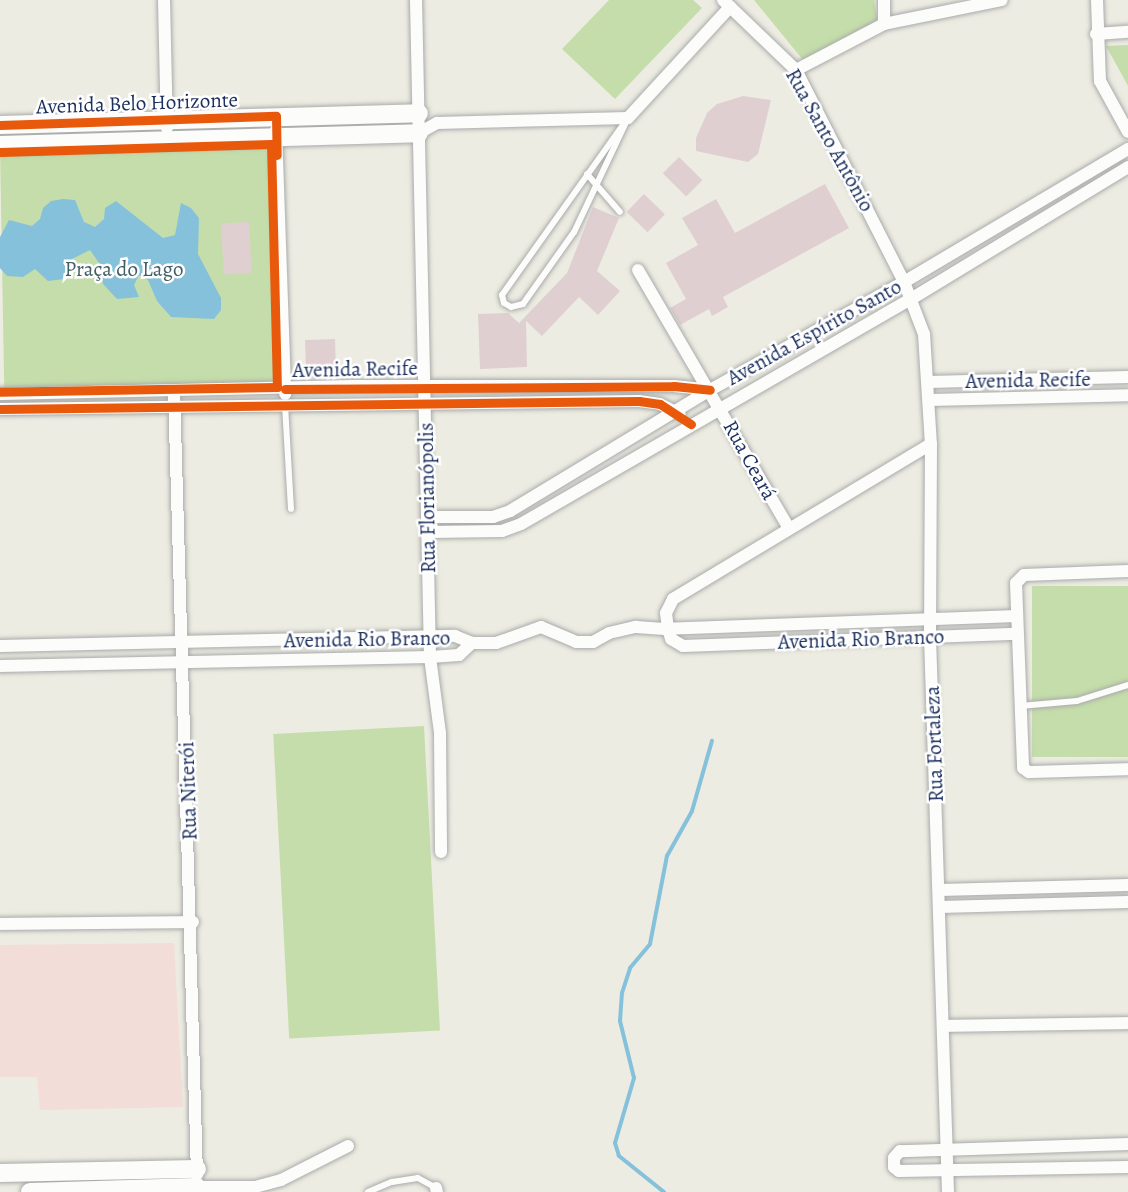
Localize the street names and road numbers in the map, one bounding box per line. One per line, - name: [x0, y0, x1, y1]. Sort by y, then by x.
- street label: Rua Santo Antônio: [780, 64, 880, 216]
- street label: Avenida Belo Horizonte: [36, 87, 238, 119]
- street label: Avenida Espírito Santo: [722, 274, 906, 390]
- street label: Avenida Recife: [292, 355, 418, 383]
- street label: Avenida Recife: [965, 366, 1091, 394]
- street label: Rua Ceará: [718, 416, 782, 504]
- street label: Rua Florianópolis: [413, 422, 441, 574]
- street label: Avenida Rio Branco: [777, 624, 945, 654]
- street label: Avenida Rio Branco: [284, 625, 450, 653]
- street label: Rua Fortaleza: [919, 685, 949, 803]
- street label: Rua Niterói: [174, 741, 202, 841]

